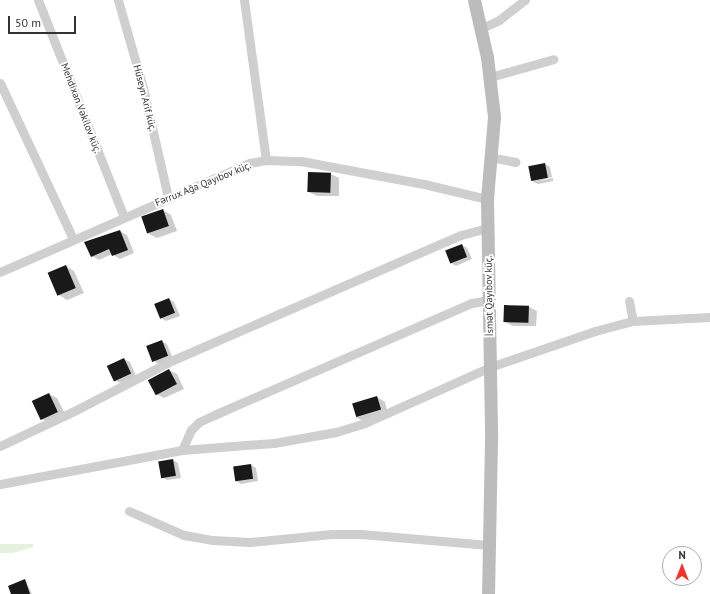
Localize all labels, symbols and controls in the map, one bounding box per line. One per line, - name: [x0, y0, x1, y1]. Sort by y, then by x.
- scale bar: [10, 8, 78, 34]
- text: 50 m: [15, 15, 41, 30]
- street label: Mehdixan Vəkilov küç.: [58, 61, 104, 155]
- street label: Hüseyn Arif küç.: [131, 63, 159, 133]
- street label: Fərrux Ağa Qayıbov küç.: [153, 159, 253, 209]
- street label: İsmət Qayıbov küç.: [482, 255, 496, 337]
- north arrow: [662, 546, 702, 586]
- text: N: [678, 548, 686, 562]

